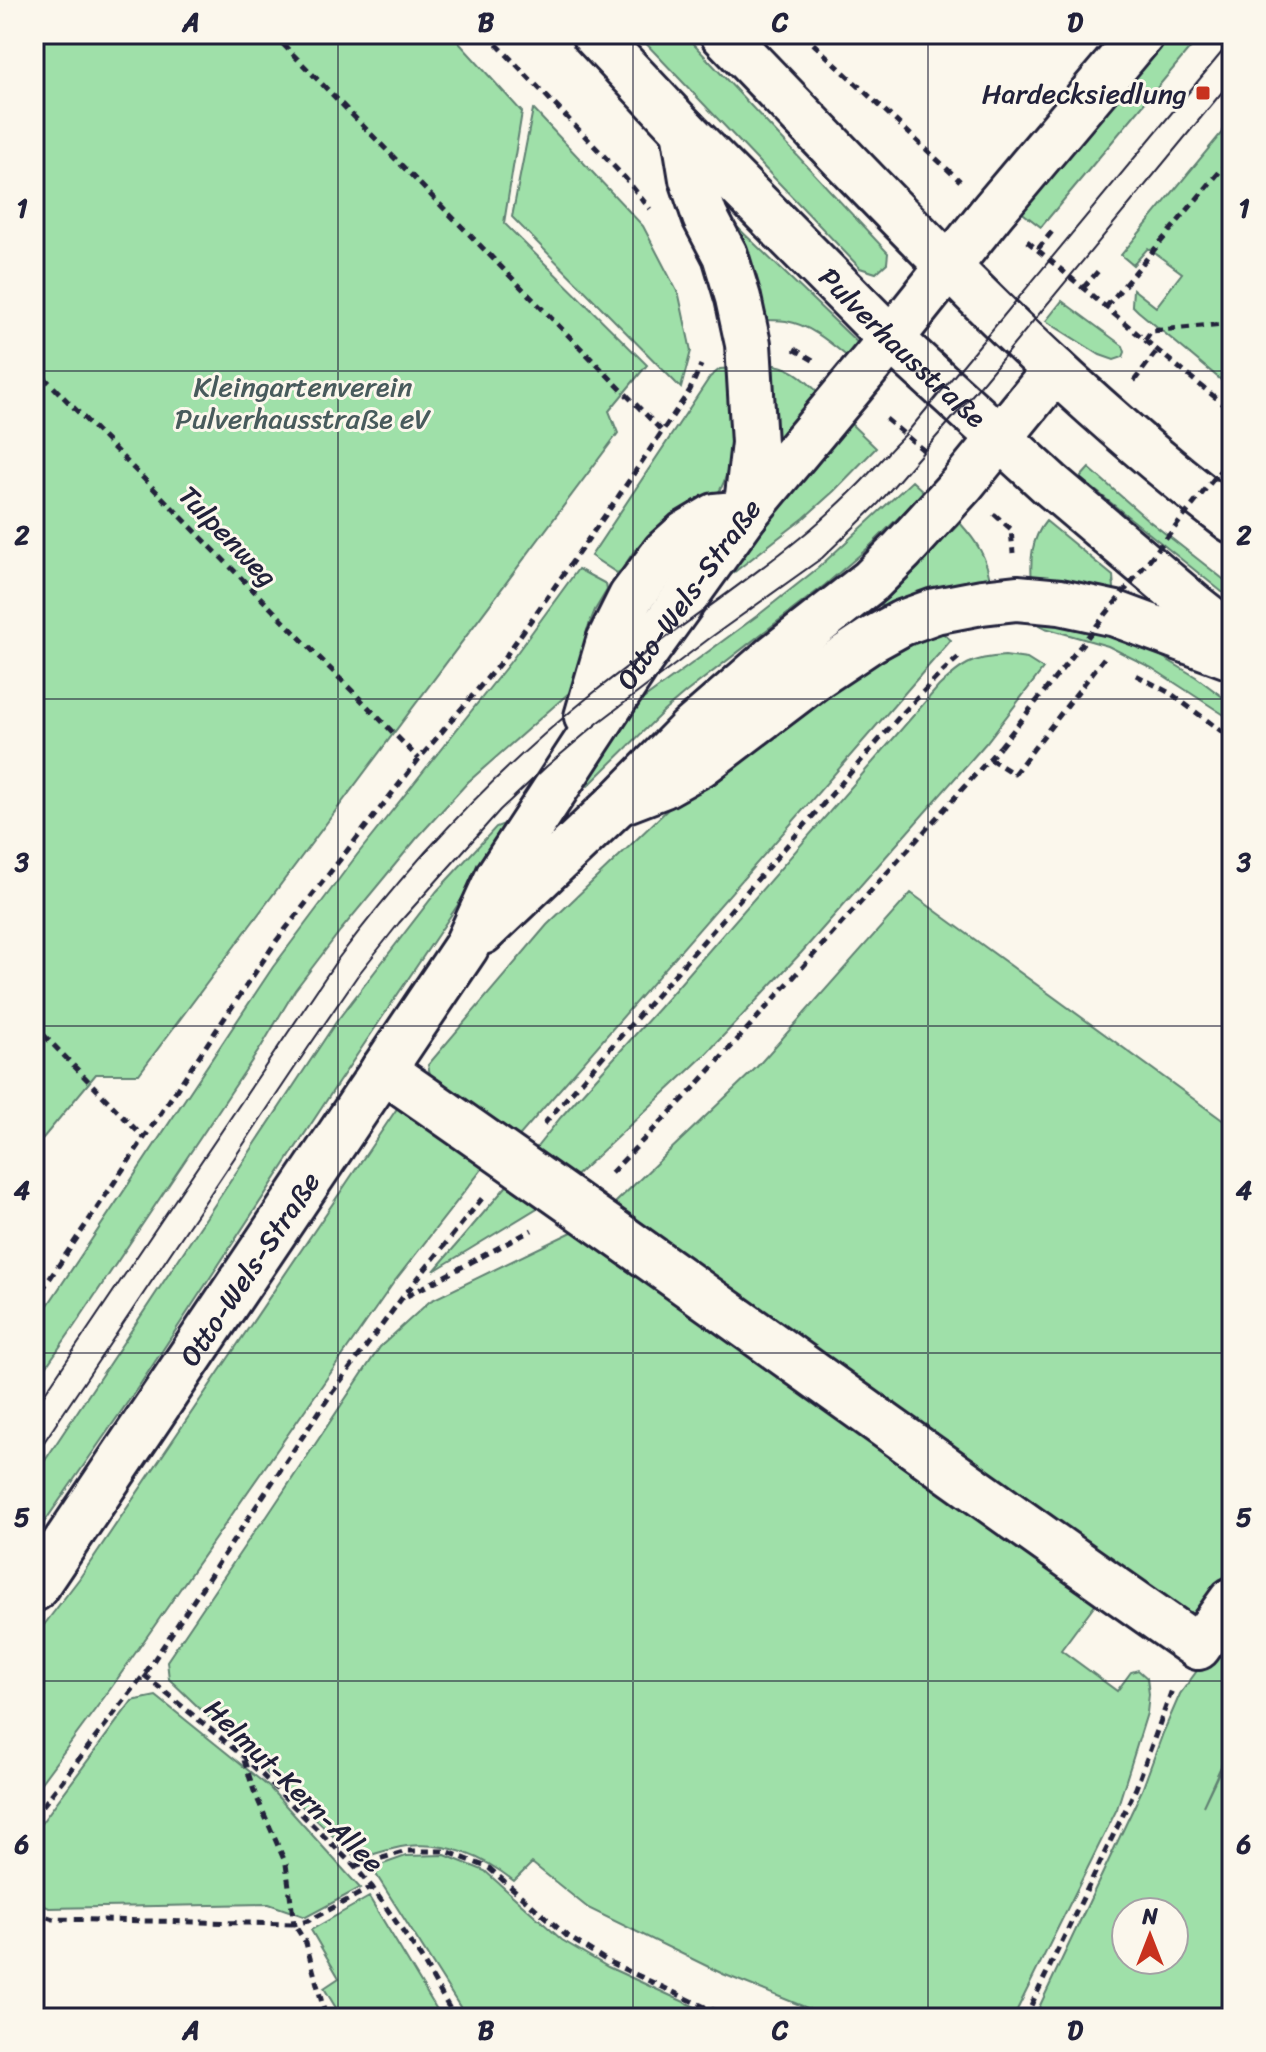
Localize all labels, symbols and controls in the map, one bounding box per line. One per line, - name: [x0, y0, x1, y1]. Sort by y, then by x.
- text: A: [181, 0, 200, 45]
- text: B: [478, 0, 495, 45]
- text: C: [771, 0, 789, 45]
- text: D: [1067, 0, 1083, 45]
- place label: Hardecksiedlung: [982, 69, 1187, 118]
- marker: Hardecksiedlung: [1194, 84, 1212, 102]
- text: 1: [16, 185, 28, 231]
- text: 1: [1238, 185, 1250, 231]
- street label: Pulverhausstraße: [807, 255, 998, 440]
- park label: Kleingartenverein Pulverhausstraße eV: [175, 362, 431, 443]
- street label: Tulpenweg: [166, 473, 290, 599]
- street label: Otto-Wels-Straße: [602, 487, 774, 700]
- text: 2: [13, 512, 30, 558]
- text: 2: [1235, 512, 1252, 558]
- text: 3: [14, 839, 30, 885]
- text: 3: [1236, 839, 1252, 885]
- street label: Otto-Wels-Straße: [166, 1161, 333, 1376]
- text: 4: [14, 1167, 30, 1213]
- text: 4: [1236, 1167, 1252, 1213]
- text: 5: [14, 1494, 30, 1540]
- text: 5: [1236, 1494, 1252, 1540]
- street label: Helmut-Kern-Allee: [192, 1686, 396, 1886]
- text: 6: [14, 1821, 30, 1867]
- text: 6: [1236, 1821, 1252, 1867]
- north arrow: [1110, 1896, 1190, 1976]
- text: N: [1141, 1897, 1158, 1936]
- text: A: [181, 2007, 200, 2052]
- text: B: [478, 2007, 495, 2052]
- text: C: [771, 2007, 789, 2052]
- text: D: [1067, 2007, 1083, 2052]

